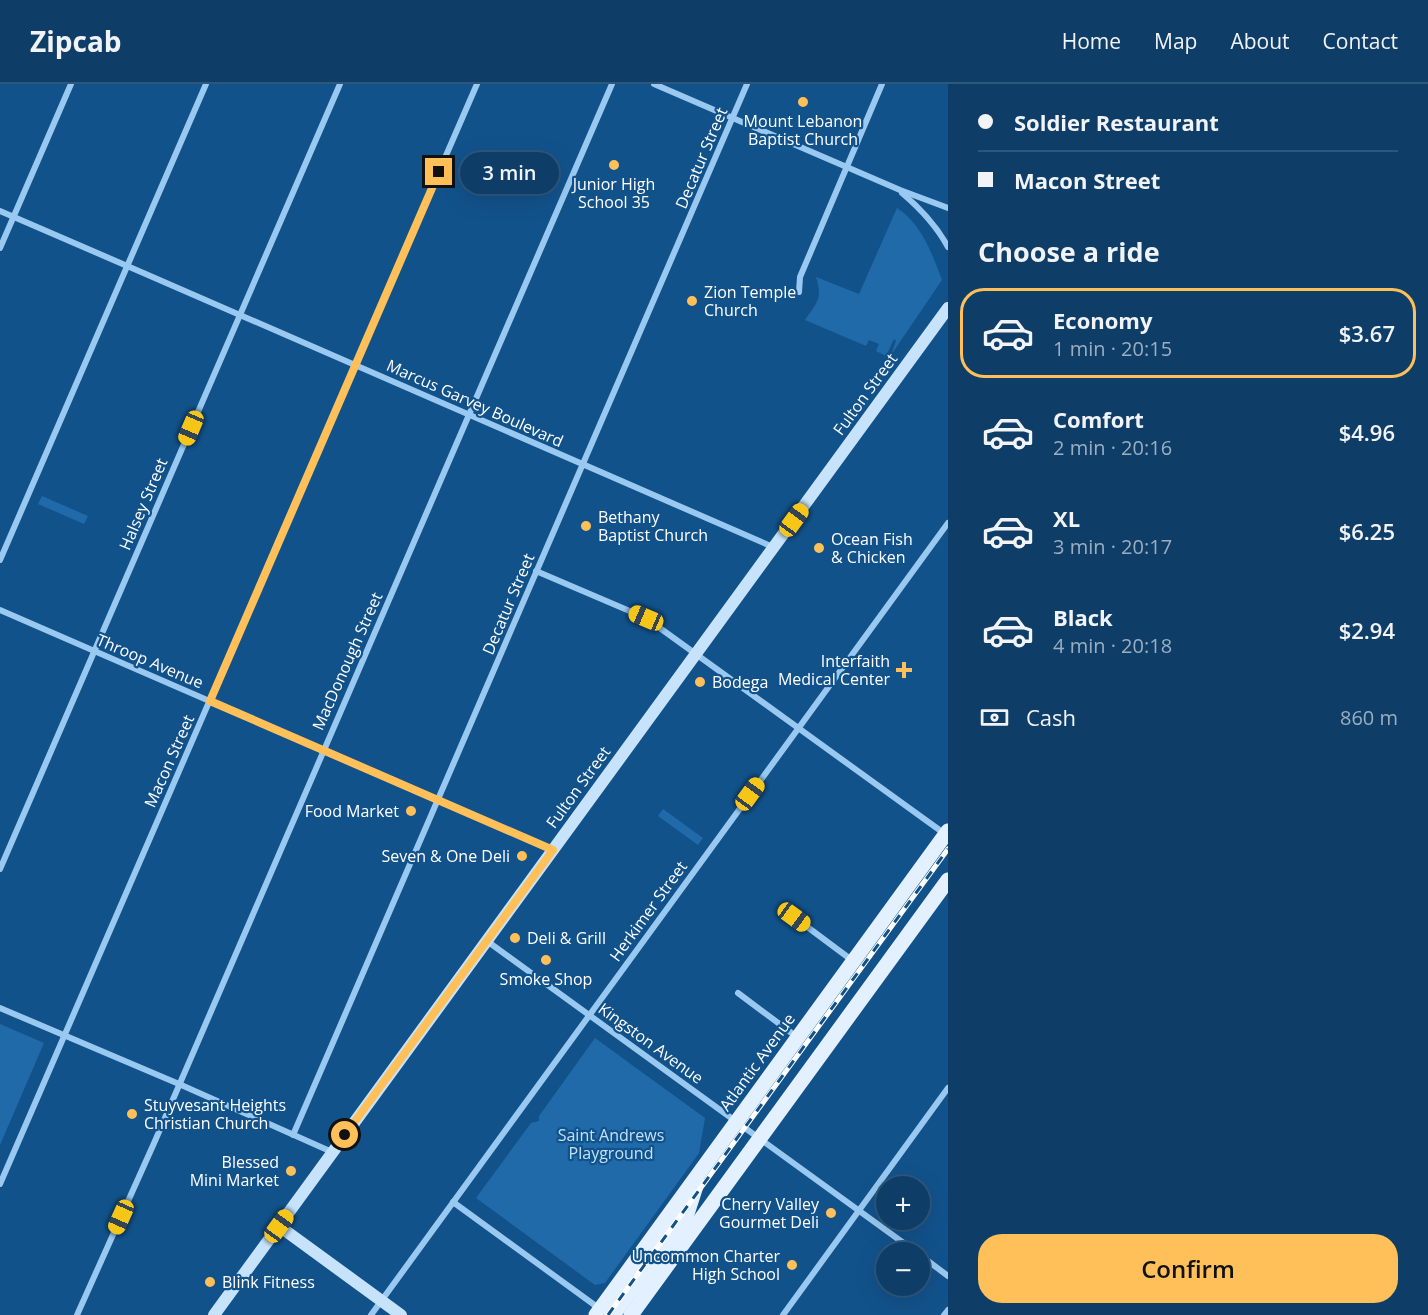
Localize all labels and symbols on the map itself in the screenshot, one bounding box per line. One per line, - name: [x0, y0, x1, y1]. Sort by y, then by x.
- marker: Mount Lebanon Baptist Church: [796, 95, 810, 109]
- street label: Decatur Street: [670, 104, 732, 212]
- place label: Mount Lebanon Baptist Church: [744, 110, 862, 150]
- callout: 3 min: [460, 151, 559, 193]
- route end: [425, 158, 452, 185]
- marker: Junior High School 35: [607, 158, 621, 172]
- place label: Junior High School 35: [571, 173, 655, 213]
- place label: Zion Temple Church: [704, 281, 796, 321]
- marker: Zion Temple Church: [685, 294, 699, 308]
- street label: Fulton Street: [828, 348, 902, 439]
- street label: Marcus Garvey Boulevard: [383, 354, 567, 452]
- car: [176, 408, 206, 448]
- street label: Halsey Street: [114, 454, 172, 553]
- car: [776, 500, 812, 540]
- place label: Bethany Baptist Church: [598, 506, 708, 546]
- marker: Bethany Baptist Church: [579, 519, 593, 533]
- place label: Ocean Fish & Chicken: [831, 528, 913, 568]
- marker: Ocean Fish & Chicken: [812, 541, 826, 555]
- street label: Decatur Street: [477, 550, 539, 658]
- street label: MacDonough Street: [307, 588, 387, 733]
- car: [626, 603, 666, 633]
- street label: Throop Avenue: [93, 629, 207, 693]
- place label: Interfaith Medical Center: [778, 650, 890, 690]
- marker: Interfaith Medical Center: [895, 661, 913, 679]
- place label: Bodega: [712, 671, 768, 693]
- marker: Bodega: [693, 675, 707, 689]
- street label: Macon Street: [139, 711, 199, 811]
- street label: Fulton Street: [541, 741, 615, 832]
- car: [732, 774, 768, 814]
- place label: Food Market: [305, 800, 399, 822]
- marker: Food Market: [404, 804, 418, 818]
- place label: Seven & One Deli: [381, 845, 510, 867]
- marker: Seven & One Deli: [515, 849, 529, 863]
- street label: Herkimer Street: [604, 856, 692, 966]
- car: [774, 899, 814, 935]
- place label: Deli & Grill: [527, 927, 606, 949]
- marker: Deli & Grill: [508, 931, 522, 945]
- marker: Smoke Shop: [539, 953, 553, 967]
- place label: Smoke Shop: [500, 968, 592, 990]
- street label: Kingston Avenue: [594, 997, 708, 1089]
- street label: Atlantic Avenue: [714, 1009, 800, 1115]
- place label: Stuyvesant Heights Christian Church: [144, 1094, 286, 1134]
- marker: Stuyvesant Heights Christian Church: [125, 1107, 139, 1121]
- route start: [331, 1121, 358, 1148]
- park label: Saint Andrews Playground: [558, 1124, 664, 1164]
- place label: Blessed Mini Market: [190, 1151, 279, 1191]
- marker: Blessed Mini Market: [284, 1164, 298, 1178]
- place label: Cherry Valley Gourmet Deli: [719, 1193, 820, 1233]
- car: [105, 1197, 137, 1237]
- car: [261, 1206, 297, 1246]
- marker: Cherry Valley Gourmet Deli: [824, 1206, 838, 1220]
- place label: Uncommon Charter High School: [631, 1245, 780, 1285]
- marker: Uncommon Charter High School: [785, 1258, 799, 1272]
- place label: Blink Fitness: [222, 1271, 315, 1293]
- marker: Blink Fitness: [203, 1275, 217, 1289]

